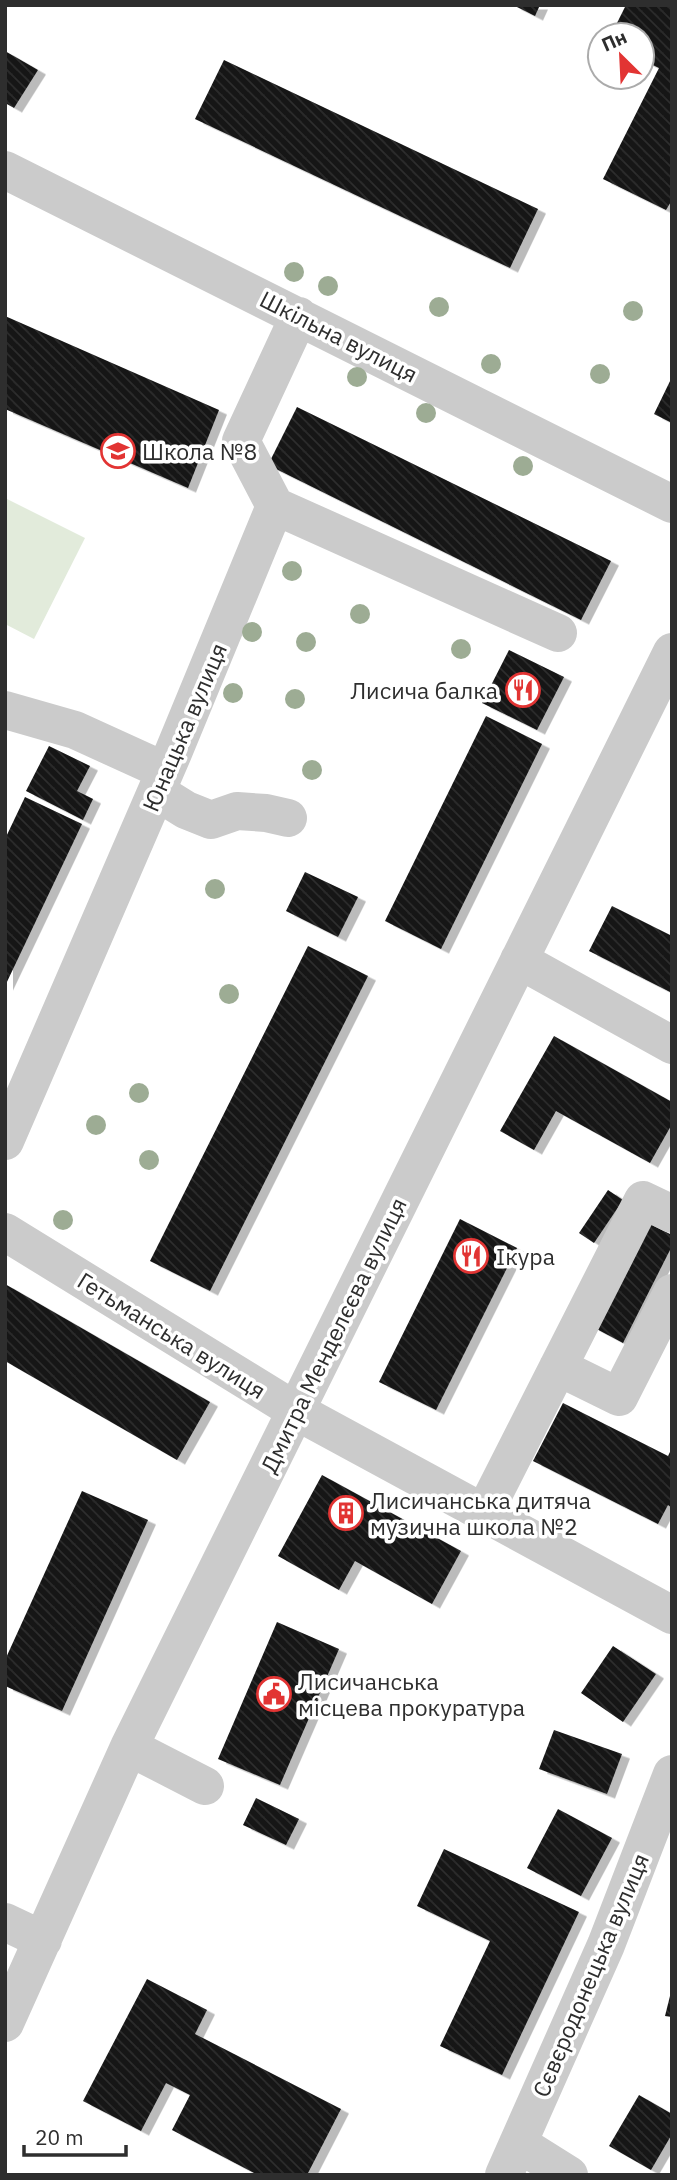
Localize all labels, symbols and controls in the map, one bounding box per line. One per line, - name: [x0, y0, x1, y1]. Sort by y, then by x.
- north arrow: [586, 21, 656, 91]
- text: Пн: [598, 24, 630, 57]
- street label: Шкільна вулиця: [255, 283, 423, 389]
- school or university icon: Школа №8: [99, 432, 137, 470]
- place label: Школа №8: [142, 436, 257, 466]
- street label: Юнацька вулиця: [135, 638, 233, 816]
- restaurant icon: Лисича балка: [504, 671, 542, 709]
- place label: Лисича балка: [350, 675, 498, 705]
- street label: Дмитра Менделєєва вулиця: [253, 1192, 413, 1478]
- restaurant icon: Ікура: [452, 1237, 490, 1275]
- place label: Ікура: [496, 1241, 555, 1271]
- street label: Гетьманська вулиця: [72, 1265, 272, 1405]
- place label: Лисичанська дитяча музична школа №2: [370, 1485, 591, 1541]
- building icon: Лисичанська дитяча музична школа №2: [327, 1494, 365, 1532]
- place label: Лисичанська місцева прокуратура: [298, 1666, 525, 1722]
- public building icon: Лисичанська місцева прокуратура: [255, 1675, 293, 1713]
- street label: Сєвєродонецька вулиця: [525, 1849, 655, 2101]
- scale bar: [24, 2114, 126, 2158]
- text: 20 m: [35, 2123, 84, 2151]

